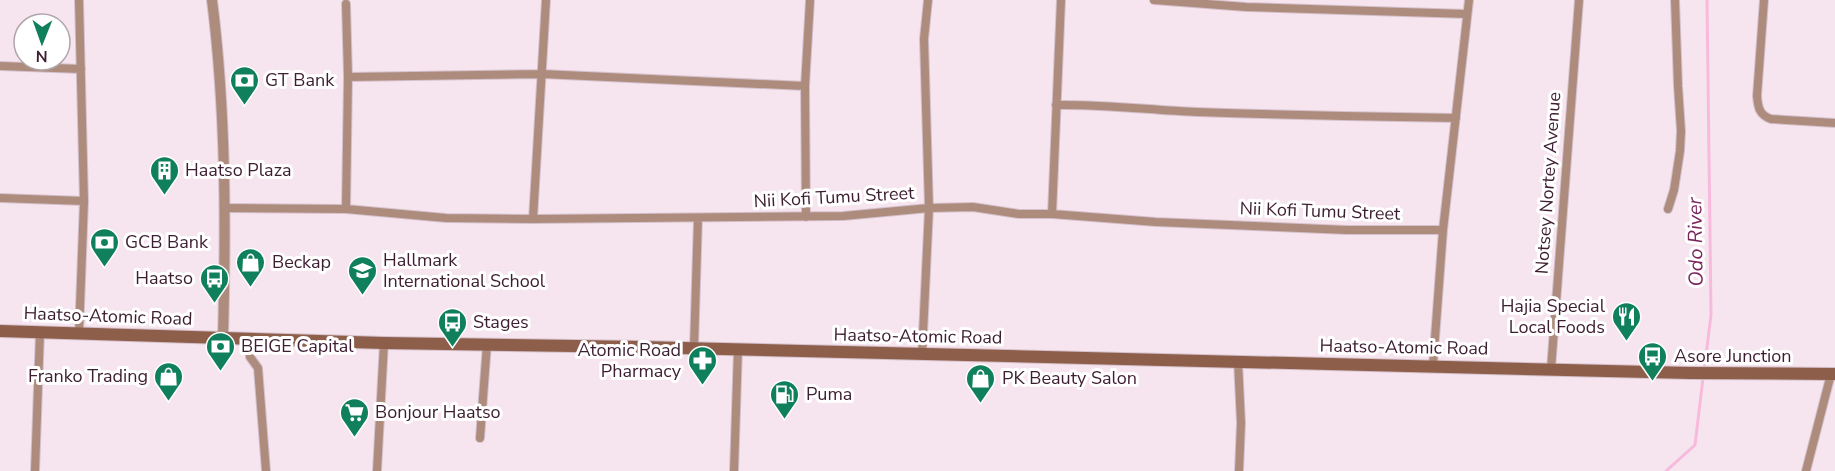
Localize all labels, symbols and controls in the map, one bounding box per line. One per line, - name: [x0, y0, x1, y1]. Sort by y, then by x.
- north arrow: [12, 12, 72, 72]
- text: N: [36, 45, 48, 67]
- bank icon: GT Bank: [228, 64, 260, 106]
- place label: GT Bank: [265, 68, 335, 92]
- street label: Notsey Nortey Avenue: [1530, 91, 1566, 275]
- building icon: Haatso Plaza: [148, 154, 180, 196]
- place label: Haatso Plaza: [185, 158, 291, 182]
- street label: Nii Kofi Tumu Street: [753, 181, 916, 213]
- street label: Nii Kofi Tumu Street: [1239, 196, 1401, 226]
- water label: Odo River: [1681, 196, 1710, 287]
- bank icon: GCB Bank: [88, 226, 120, 268]
- place label: GCB Bank: [125, 230, 209, 254]
- shop icon: Beckap: [235, 246, 267, 288]
- place label: Hallmark International School: [383, 248, 546, 293]
- place label: Beckap: [272, 250, 331, 274]
- school or university icon: Hallmark International School: [346, 254, 378, 296]
- bus stop icon: Haatso: [198, 262, 230, 304]
- place label: Haatso: [135, 266, 193, 290]
- place label: Hajia Special Local Foods: [1501, 294, 1606, 339]
- restaurant icon: Hajia Special Local Foods: [1610, 300, 1642, 342]
- street label: Haatso-Atomic Road: [23, 301, 193, 331]
- bus stop icon: Stages: [436, 306, 468, 348]
- place label: Stages: [473, 310, 529, 334]
- street label: Haatso-Atomic Road: [833, 323, 1003, 349]
- bank icon: BEIGE Capital: [204, 330, 236, 372]
- place label: BEIGE Capital: [241, 334, 354, 358]
- street label: Haatso-Atomic Road: [1319, 334, 1489, 360]
- place label: Atomic Road Pharmacy: [577, 338, 682, 383]
- bus stop icon: Asore Junction: [1637, 340, 1669, 382]
- pharmacy icon: Atomic Road Pharmacy: [686, 344, 718, 386]
- place label: Asore Junction: [1674, 344, 1791, 368]
- shop icon: Franko Trading: [153, 360, 185, 402]
- shop icon: PK Beauty Salon: [965, 362, 997, 404]
- place label: Franko Trading: [28, 364, 148, 388]
- place label: PK Beauty Salon: [1002, 366, 1137, 390]
- fuel station icon: Puma: [769, 378, 801, 420]
- place label: Puma: [806, 382, 852, 406]
- supermarket icon: Bonjour Haatso: [338, 396, 370, 438]
- place label: Bonjour Haatso: [375, 400, 501, 424]

